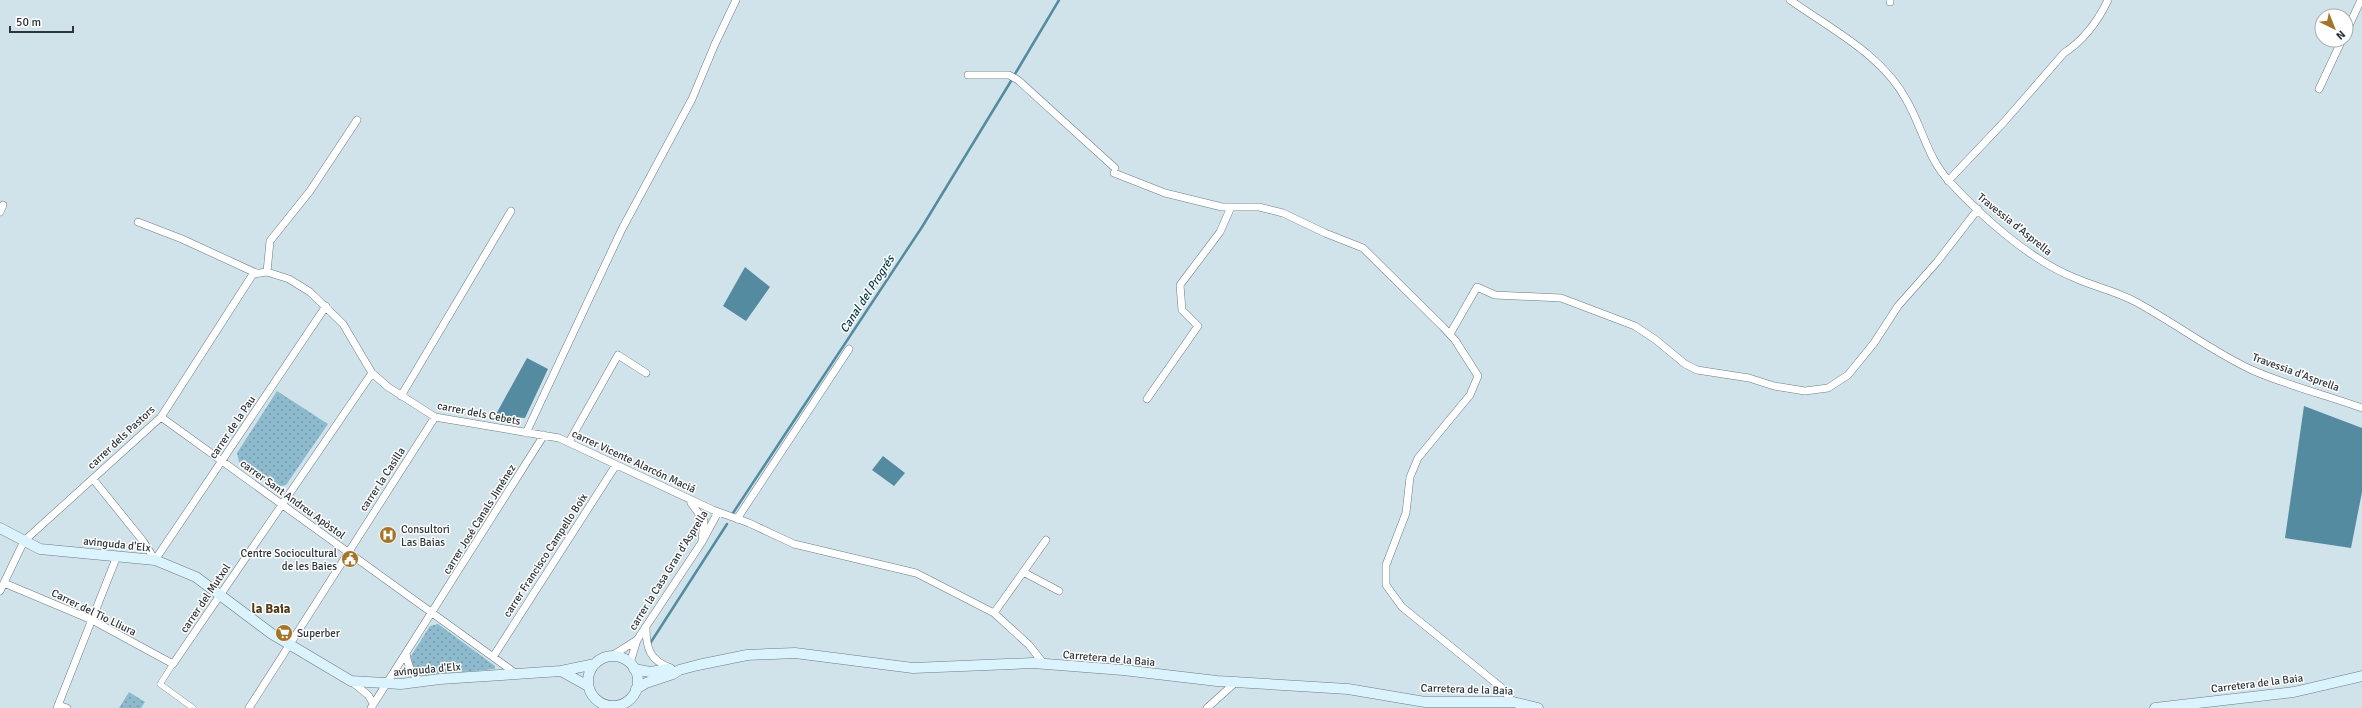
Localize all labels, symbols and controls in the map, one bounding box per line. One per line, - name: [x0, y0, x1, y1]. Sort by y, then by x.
- scale bar: [10, 8, 73, 34]
- north arrow: [2314, 8, 2354, 48]
- text: 50 m: [16, 15, 41, 30]
- text: N: [2333, 28, 2348, 42]
- street label: Travessia d'Asprella: [1975, 190, 2055, 259]
- water label: Canal del Progrés: [837, 251, 899, 336]
- street label: Travessia d'Asprella: [2250, 351, 2342, 394]
- street label: carrer de la Pau: [207, 393, 258, 461]
- street label: carrer dels Cebets: [436, 399, 522, 428]
- street label: carrer dels Pastors: [85, 403, 158, 472]
- street label: carrer Vicente Alarcón Maciá: [570, 427, 698, 496]
- street label: carrer la Casilla: [357, 444, 408, 514]
- street label: carrer Sant Andreu Apòstol: [238, 457, 348, 542]
- street label: carrer José Canals Jiménez: [440, 462, 519, 576]
- street label: carrer Francisco Campello Boix: [500, 491, 590, 620]
- street label: carrer la Casa Gran d'Asprella: [626, 508, 711, 632]
- place label: Consultori Las Baias: [401, 523, 450, 549]
- hospital icon: Consultori Las Baias: [378, 525, 398, 545]
- street label: avinguda d'Elx: [83, 534, 151, 554]
- place label: Centre Sociocultural de les Baies: [241, 547, 337, 573]
- public building icon: Centre Sociocultural de les Baies: [340, 549, 360, 569]
- street label: carrer del Mutxol: [178, 561, 233, 635]
- street label: Carrer del Tio Lliura: [49, 586, 139, 639]
- district label: la Baia: [252, 601, 291, 617]
- supermarket icon: Superber: [274, 623, 294, 643]
- place label: Superber: [297, 627, 340, 640]
- street label: Carretera de la Baia: [1062, 648, 1156, 669]
- street label: avinguda d'Elx: [393, 660, 461, 679]
- street label: Carretera de la Baia: [2210, 671, 2304, 696]
- street label: Carretera de la Baia: [1420, 681, 1514, 698]

